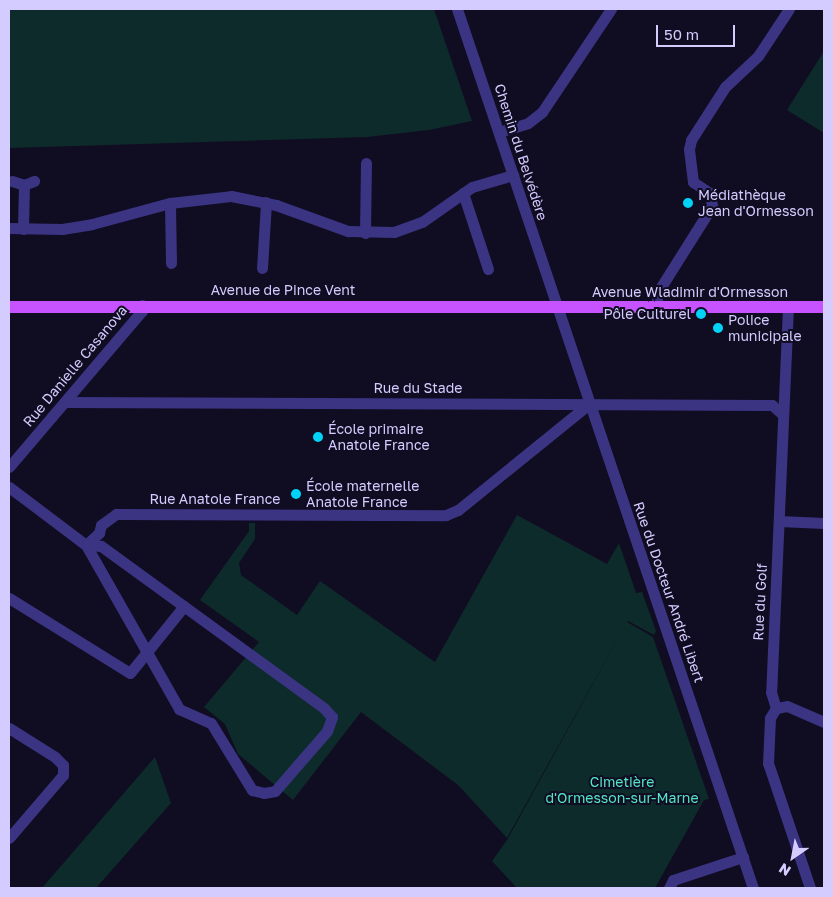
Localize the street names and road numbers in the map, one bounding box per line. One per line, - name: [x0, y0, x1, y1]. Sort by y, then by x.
- street label: Chemin du Belvédère: [491, 82, 551, 222]
- street label: Avenue de Pince Vent: [211, 282, 355, 298]
- street label: Avenue Wladimir d'Ormesson: [592, 284, 788, 300]
- street label: Rue Danielle Casanova: [19, 302, 131, 430]
- street label: Rue du Stade: [374, 380, 462, 396]
- street label: Rue Anatole France: [150, 491, 280, 507]
- street label: Rue du Docteur André Libert: [630, 499, 708, 685]
- street label: Rue du Golf: [750, 563, 770, 641]

